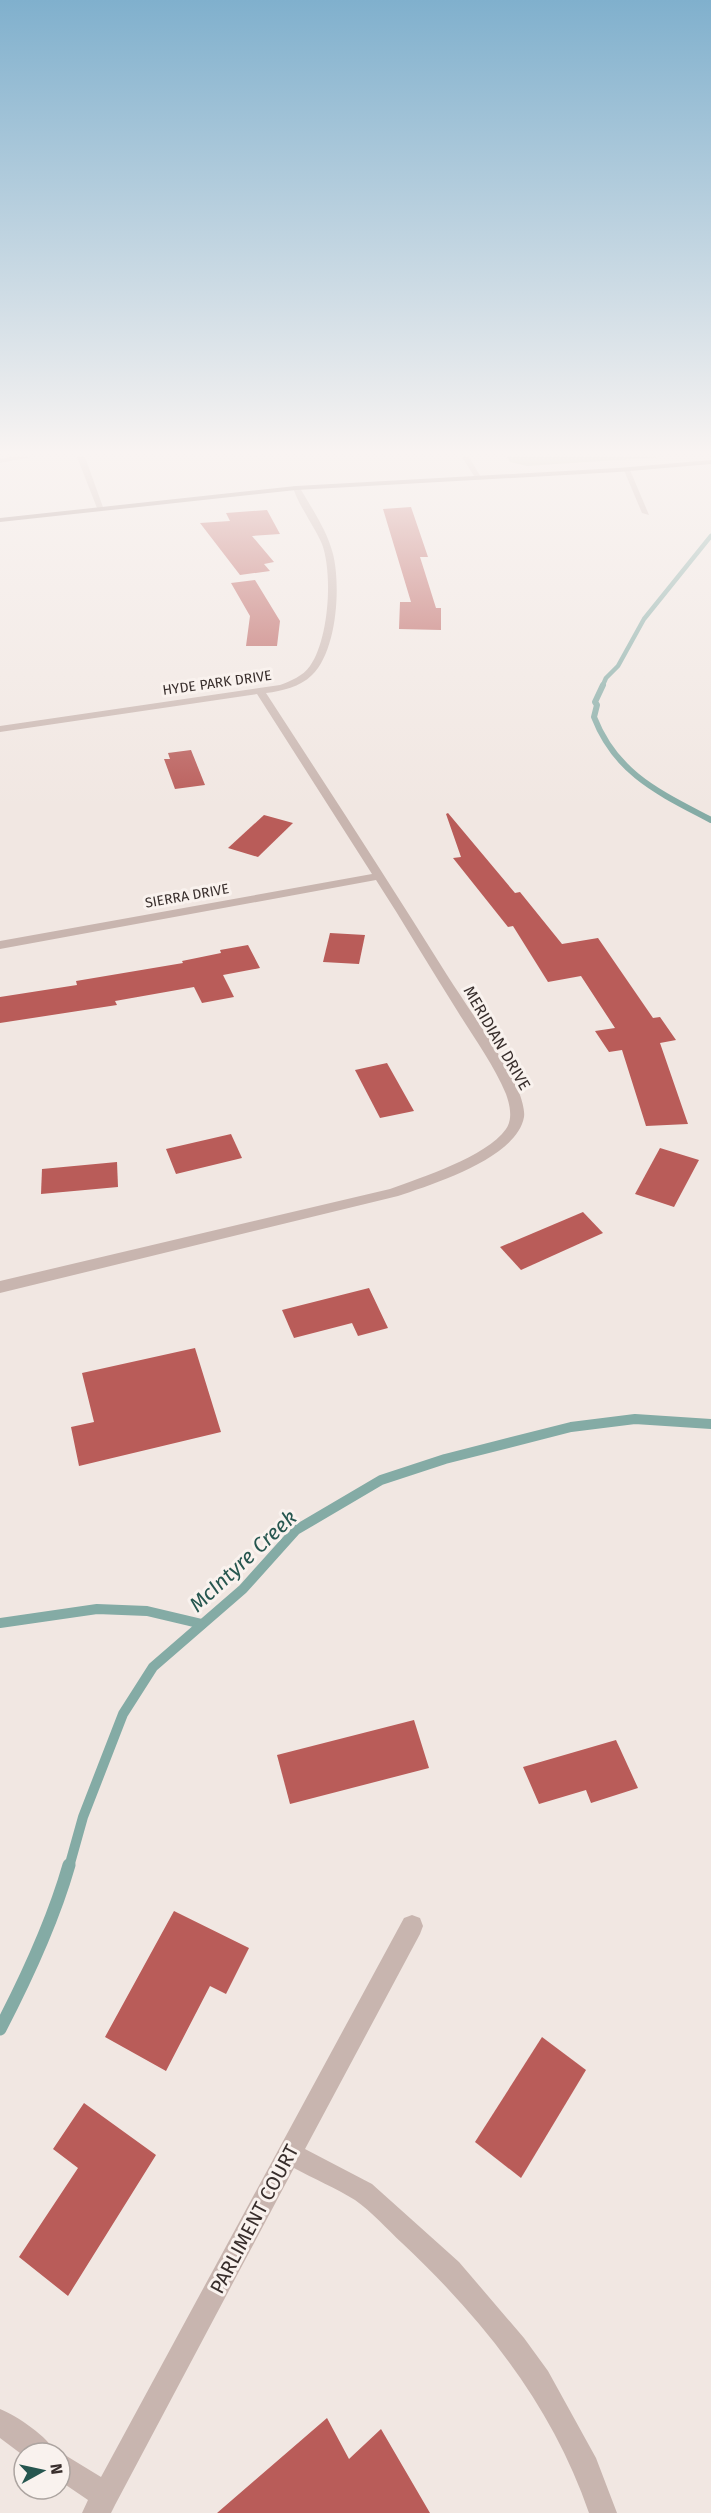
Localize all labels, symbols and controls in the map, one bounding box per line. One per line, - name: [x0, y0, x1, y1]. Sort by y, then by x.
- street label: HYDE PARK DRIVE: [161, 667, 273, 699]
- street label: SIERRA DRIVE: [144, 880, 230, 912]
- street label: MERIDIAN DRIVE: [460, 983, 534, 1093]
- water label: McIntyre Creek: [184, 1505, 302, 1617]
- street label: PARLIMENT COURT: [205, 2140, 304, 2298]
- north arrow: [12, 2441, 72, 2501]
- text: N: [46, 2462, 67, 2476]

